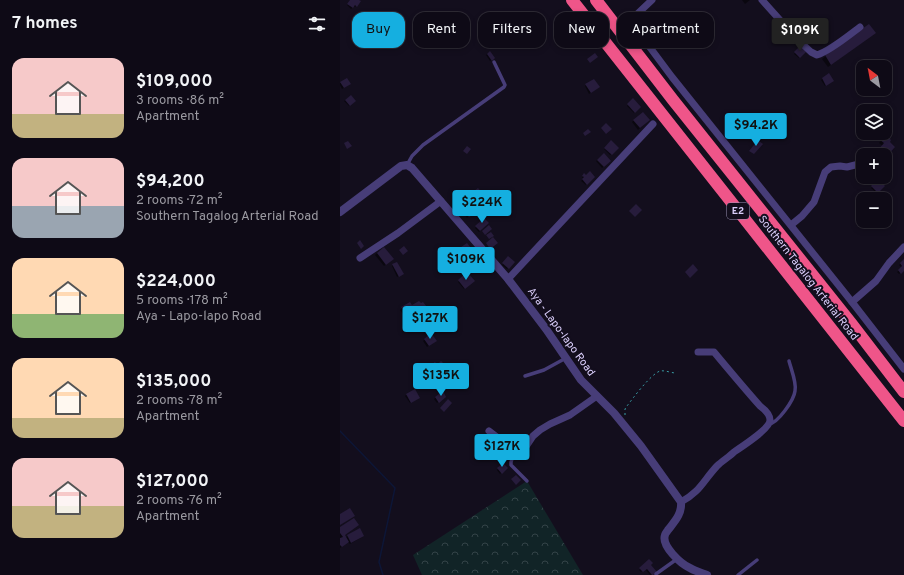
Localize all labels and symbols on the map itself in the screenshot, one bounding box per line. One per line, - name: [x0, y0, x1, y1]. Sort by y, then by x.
- pin: $109K: [772, 18, 828, 52]
- north arrow: [856, 60, 892, 96]
- pin: $94.2K: [723, 113, 789, 147]
- pin: $224K: [454, 190, 510, 224]
- road number: E2: [727, 203, 749, 219]
- street label: Southern Tagalog Arterial Road: [755, 213, 861, 343]
- pin: $109K: [438, 247, 494, 281]
- street label: Aya - Lapo-lapo Road: [524, 285, 598, 379]
- pin: $127K: [402, 306, 458, 340]
- pin: $135K: [413, 363, 469, 397]
- pin: $127K: [474, 434, 530, 468]

